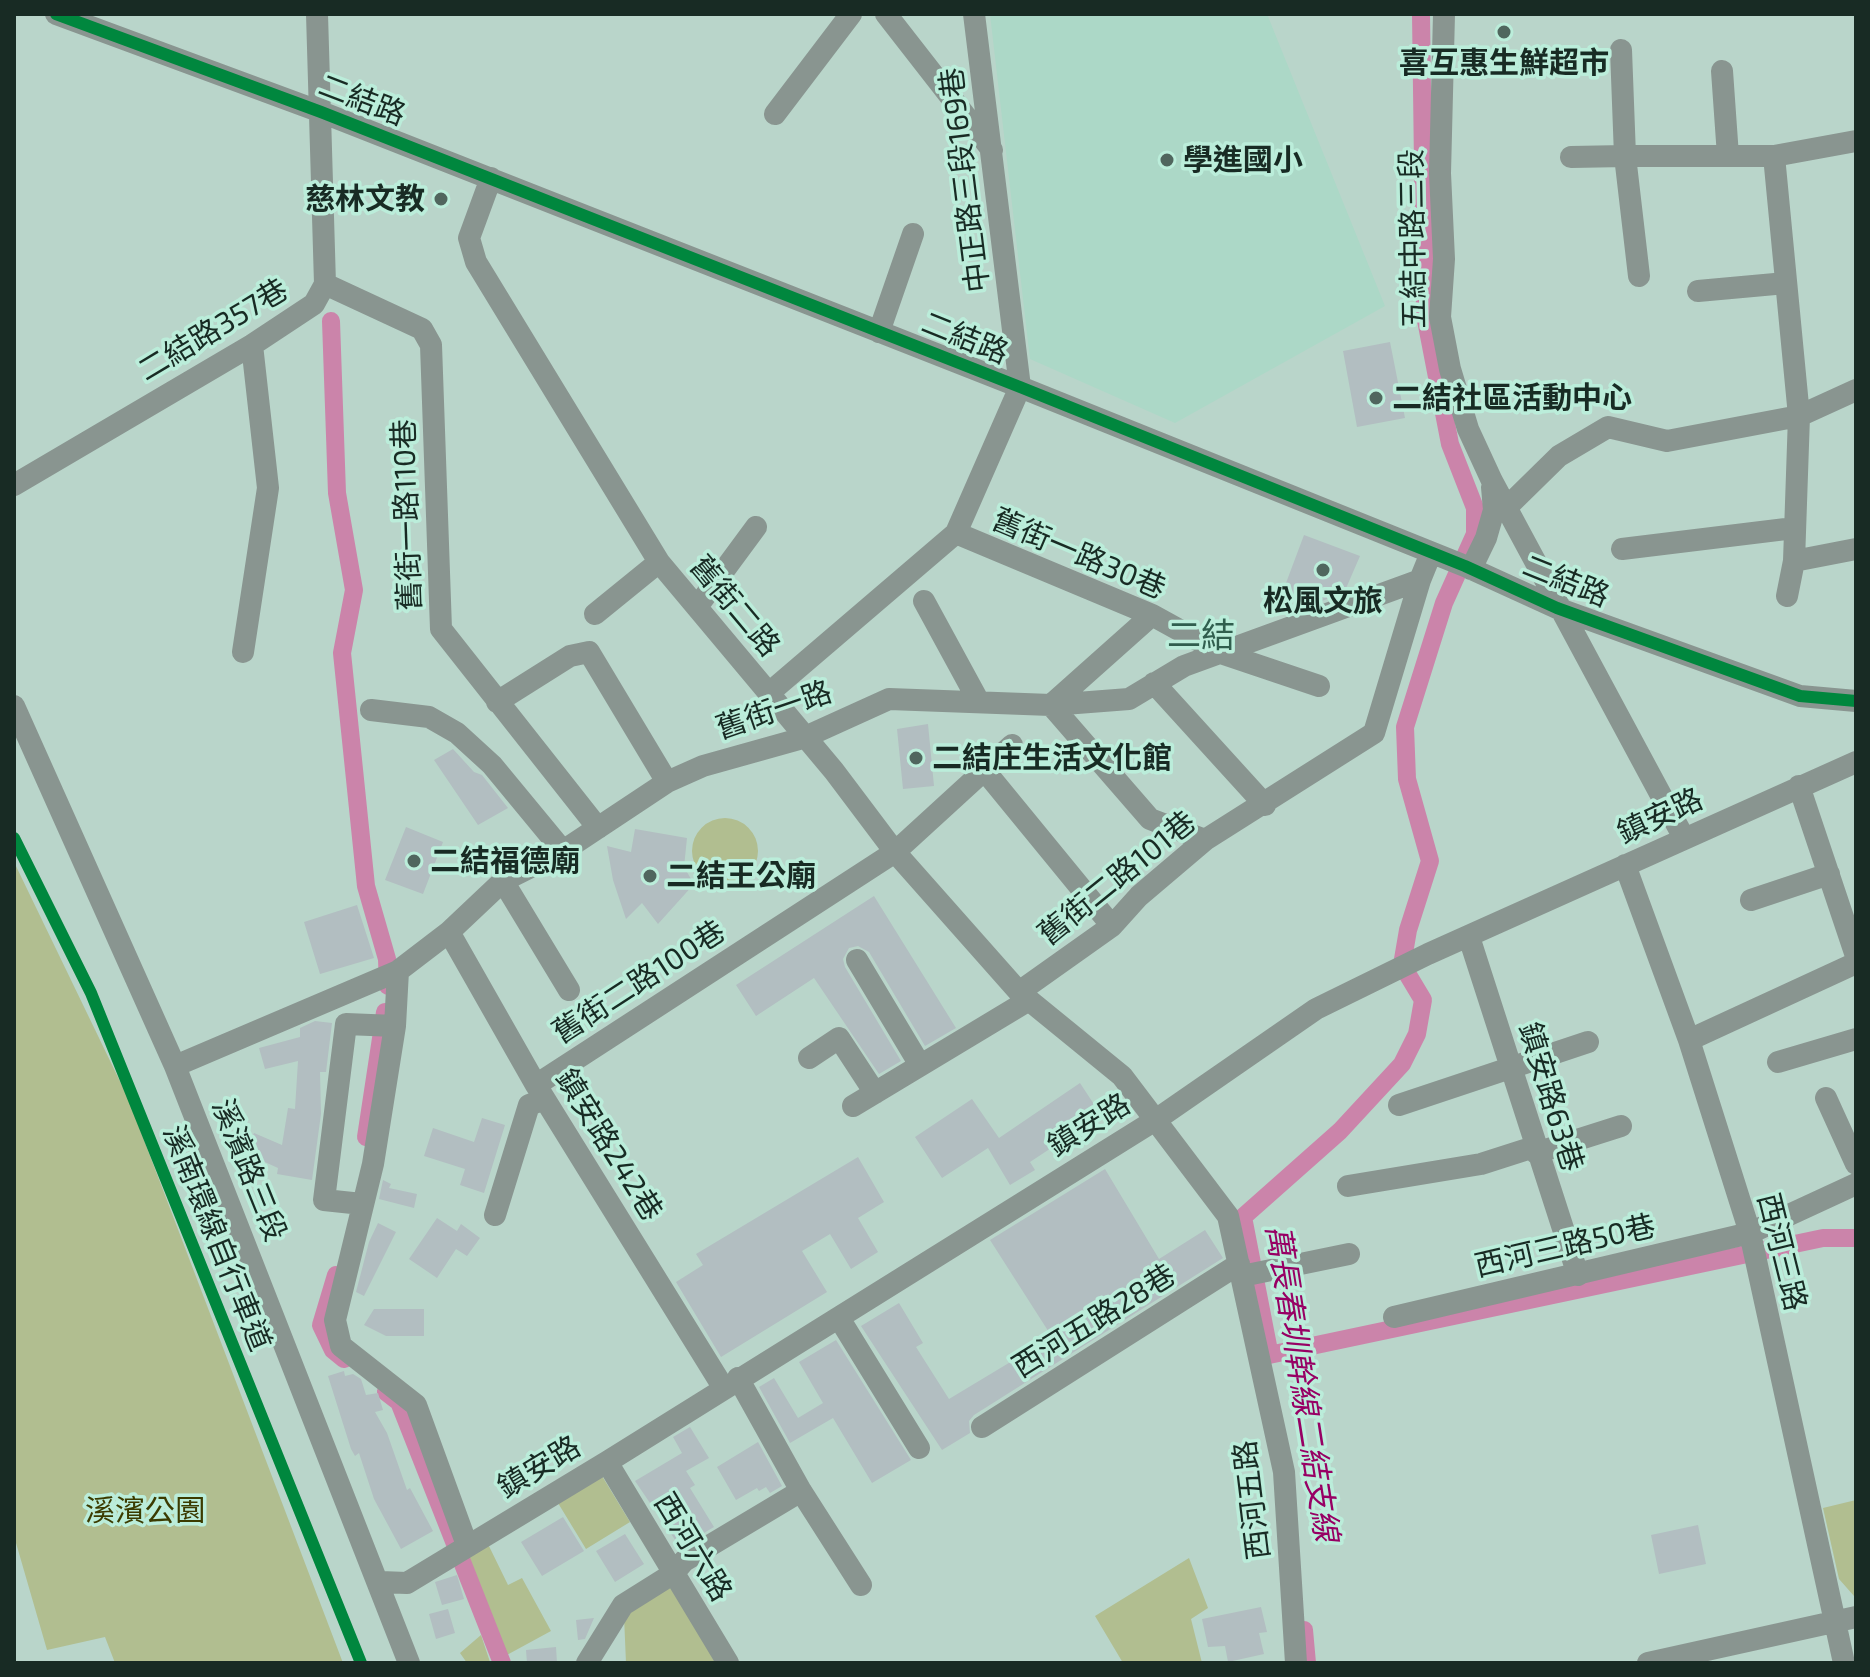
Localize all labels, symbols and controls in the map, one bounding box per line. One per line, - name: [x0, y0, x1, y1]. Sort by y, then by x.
- marker: 喜互惠生鮮超市: [1495, 23, 1513, 41]
- place label: 喜互惠生鮮超市: [1399, 45, 1609, 81]
- street label: 中正路三段169巷: [933, 66, 997, 294]
- street label: 二結路: [314, 67, 410, 133]
- place label: 學進國小: [1183, 142, 1303, 178]
- street label: 五結中路三段: [1393, 149, 1433, 329]
- marker: 學進國小: [1158, 151, 1176, 169]
- place label: 慈林文教: [305, 181, 425, 217]
- marker: 慈林文教: [432, 190, 450, 208]
- street label: 二結路357巷: [132, 271, 294, 389]
- street label: 二結路: [917, 304, 1013, 372]
- place label: 二結社區活動中心: [1392, 380, 1632, 416]
- marker: 二結社區活動中心: [1367, 389, 1385, 407]
- street label: 舊街一路110巷: [386, 418, 428, 612]
- street label: 舊街一路30巷: [987, 501, 1171, 607]
- street label: 二結路: [1518, 547, 1614, 615]
- street label: 舊街二路: [683, 548, 787, 664]
- marker: 松風文旅: [1314, 561, 1332, 579]
- place label: 松風文旅: [1263, 583, 1383, 619]
- district label: 二結: [1167, 616, 1235, 656]
- street label: 舊街一路: [711, 673, 837, 747]
- place label: 二結庄生活文化館: [932, 740, 1172, 776]
- marker: 二結庄生活文化館: [907, 749, 925, 767]
- street label: 鎮安路: [1612, 781, 1708, 851]
- street label: 舊街二路101巷: [1031, 804, 1203, 952]
- place label: 二結福德廟: [430, 843, 580, 879]
- marker: 二結福德廟: [405, 852, 423, 870]
- place label: 二結王公廟: [666, 858, 816, 894]
- marker: 二結王公廟: [641, 867, 659, 885]
- street label: 舊街二路100巷: [546, 913, 732, 1051]
- street label: 鎮安路63巷: [1511, 1018, 1591, 1176]
- street label: 鎮安路242巷: [548, 1062, 670, 1228]
- street label: 鎮安路: [1041, 1086, 1137, 1164]
- street label: 溪濱路三段: [204, 1094, 294, 1246]
- street label: 溪南環線自行車道: [155, 1120, 279, 1356]
- street label: 西河三路: [1750, 1189, 1814, 1315]
- street label: 西河三路50巷: [1471, 1208, 1659, 1284]
- water label: 萬長春圳幹線二結支線: [1258, 1222, 1346, 1544]
- street label: 西河五路28巷: [1006, 1257, 1182, 1385]
- street label: 鎮安路: [491, 1428, 587, 1506]
- street label: 西河五路: [1227, 1438, 1277, 1562]
- street label: 西河六路: [647, 1486, 739, 1608]
- park label: 溪濱公園: [85, 1493, 205, 1529]

